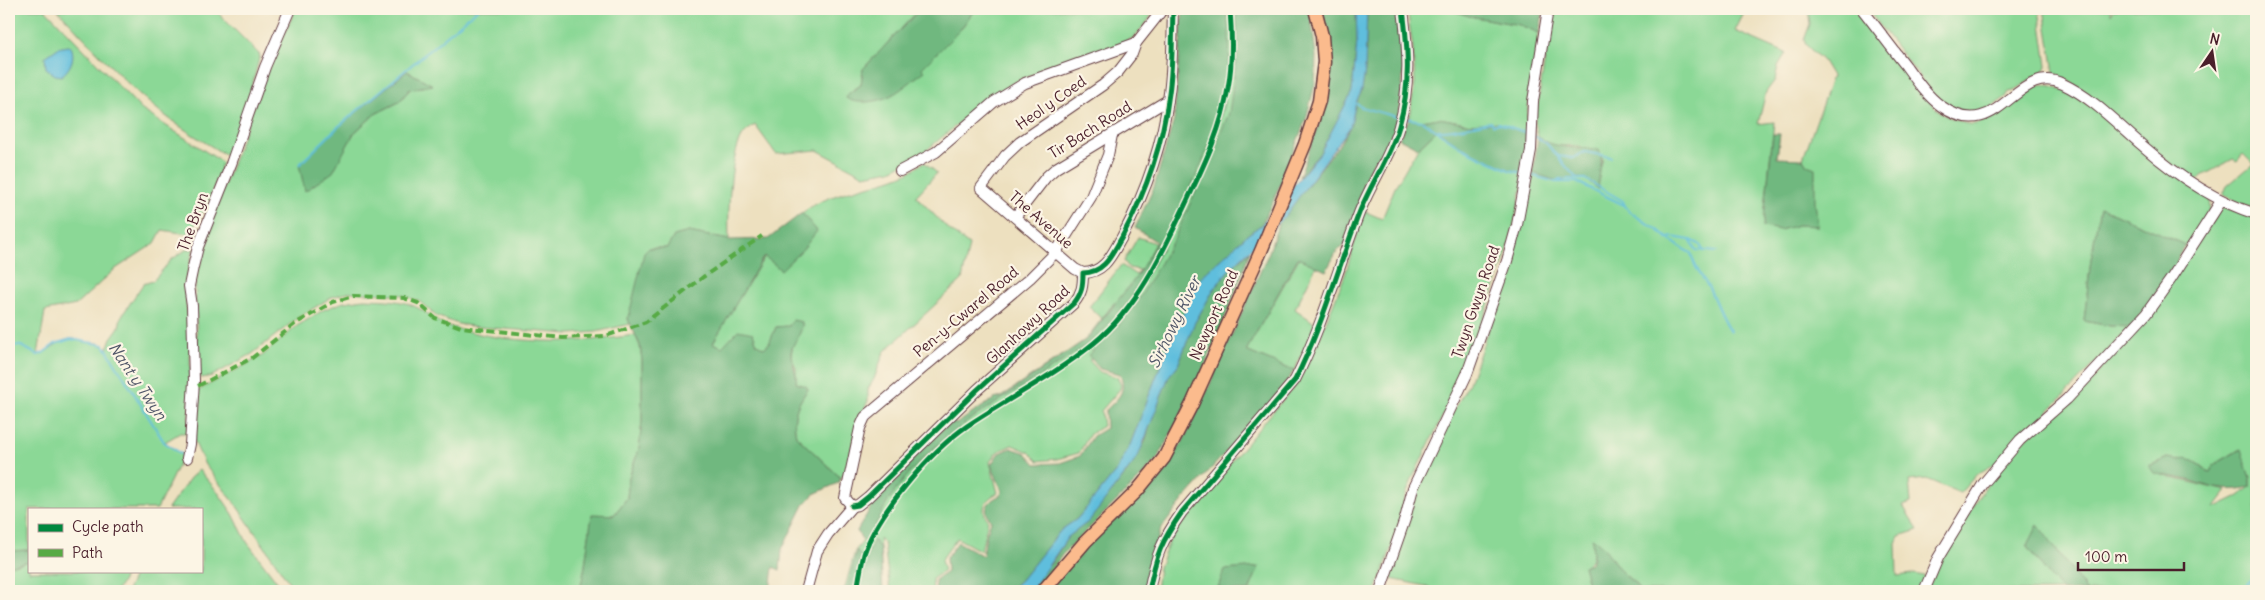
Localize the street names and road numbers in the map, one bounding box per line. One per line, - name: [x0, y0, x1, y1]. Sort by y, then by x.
- street label: Heol y Coed: [1012, 71, 1090, 134]
- street label: Tir Bach Road: [1045, 96, 1135, 163]
- street label: The Avenue: [1005, 187, 1077, 253]
- street label: The Bryn: [173, 189, 212, 254]
- street label: Twyn Gwyn Road: [1447, 243, 1504, 361]
- street label: Pen-y-Cwarel Road: [909, 262, 1022, 361]
- street label: Newport Road: [1185, 266, 1242, 363]
- street label: Glanhowy Road: [982, 281, 1074, 368]

